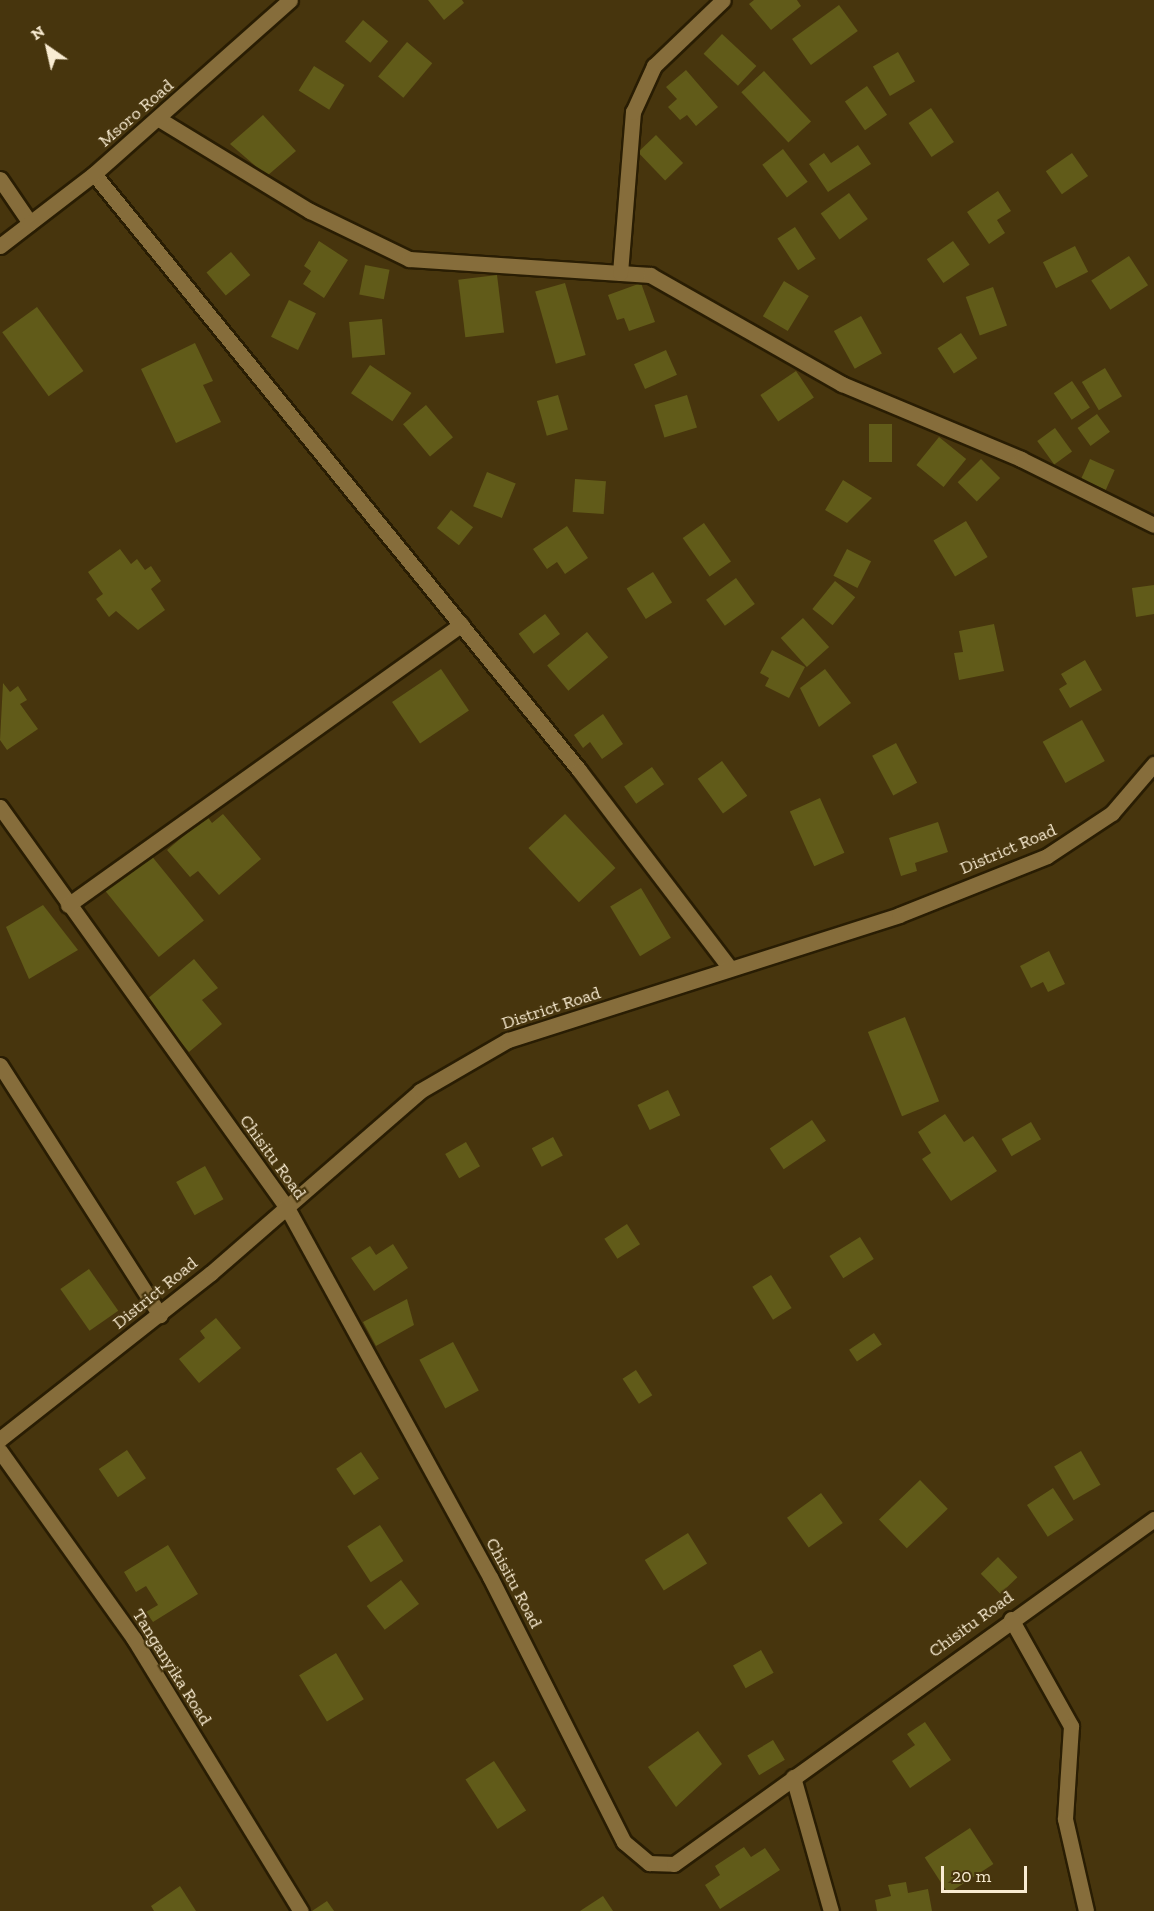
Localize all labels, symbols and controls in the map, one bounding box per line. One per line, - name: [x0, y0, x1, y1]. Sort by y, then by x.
- north arrow: [18, 18, 78, 78]
- text: N: [27, 21, 48, 44]
- street label: Msoro Road: [94, 75, 178, 151]
- street label: District Road: [957, 819, 1059, 879]
- street label: District Road: [499, 982, 603, 1034]
- street label: Chisitu Road: [235, 1111, 311, 1203]
- street label: District Road: [108, 1252, 202, 1334]
- street label: Chisitu Road: [481, 1534, 547, 1632]
- street label: Chisitu Road: [925, 1586, 1017, 1662]
- street label: Tanganyika Road: [128, 1605, 216, 1729]
- scale bar: [944, 1854, 1030, 1892]
- text: 20 m: [952, 1865, 991, 1887]

